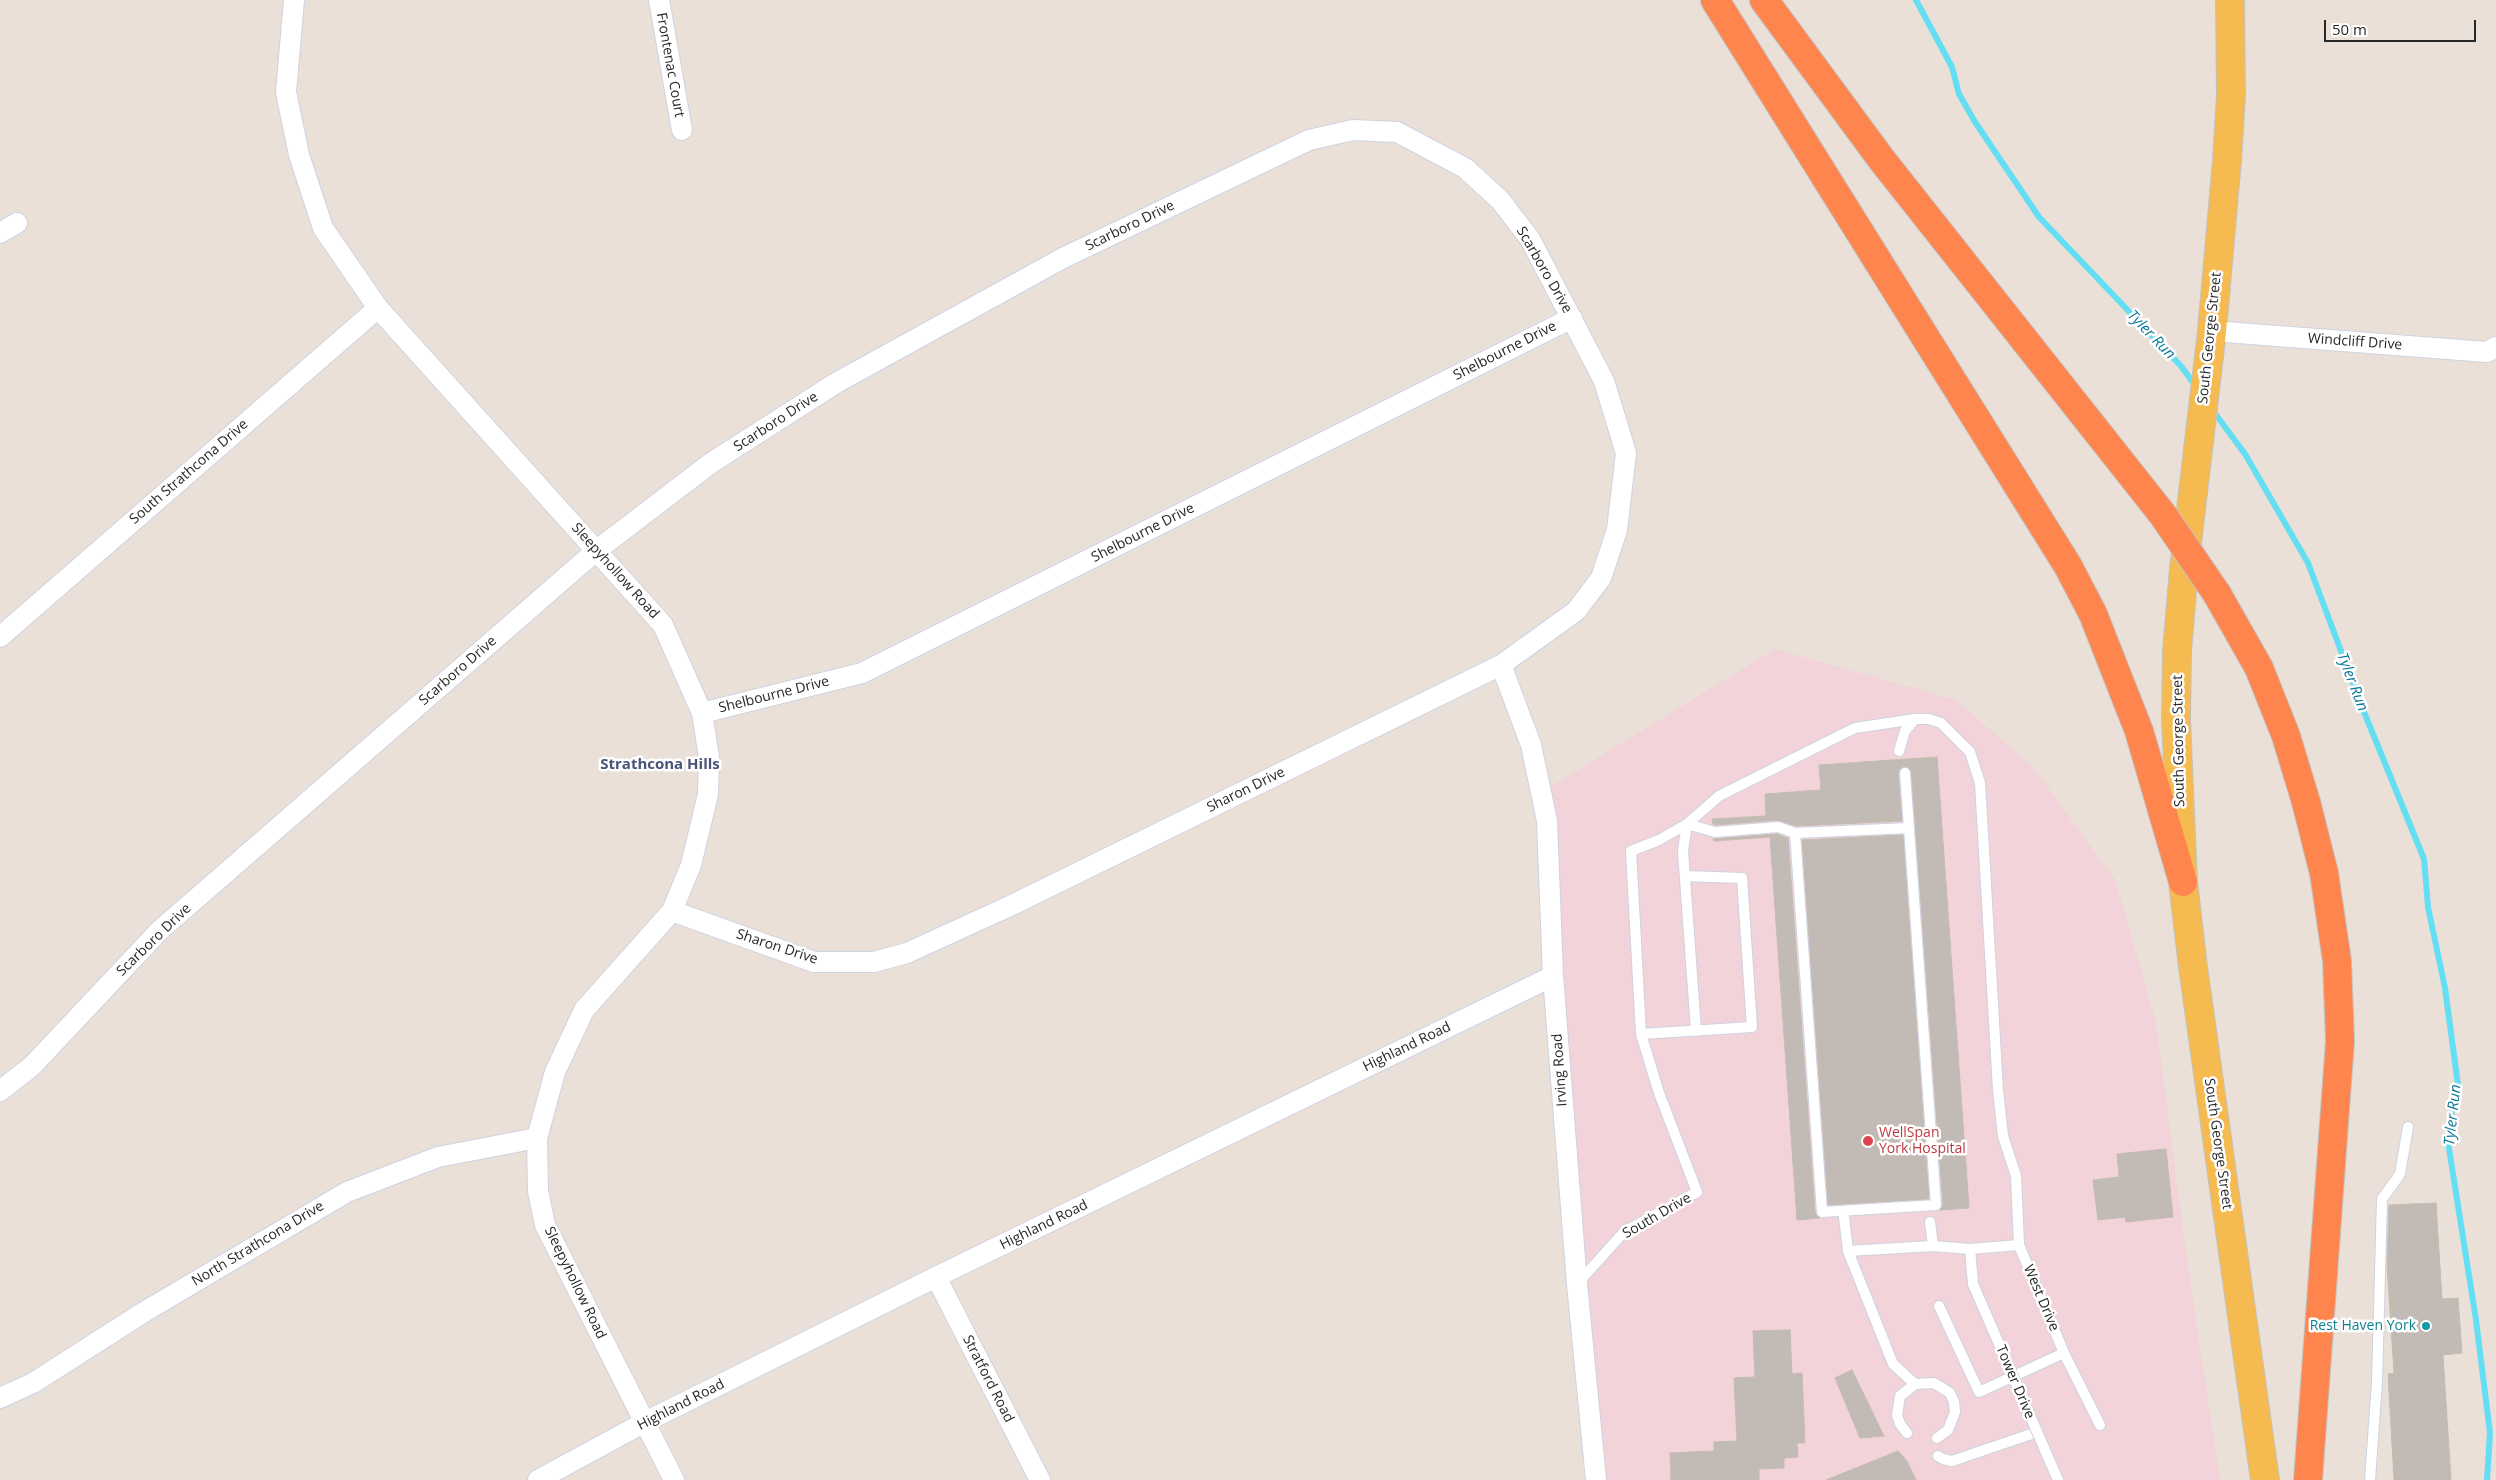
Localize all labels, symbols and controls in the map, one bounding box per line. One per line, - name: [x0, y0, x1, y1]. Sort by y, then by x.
- scale bar: [2326, 10, 2478, 42]
- street label: Frontenac Court: [653, 11, 687, 119]
- text: 50 m: [2332, 19, 2367, 39]
- street label: Scarboro Drive: [1083, 197, 1177, 255]
- street label: Scarboro Drive: [1512, 224, 1576, 316]
- street label: South George Street: [2195, 271, 2225, 405]
- water label: Tyler Run: [2123, 307, 2179, 363]
- street label: Shelbourne Drive: [1451, 318, 1559, 384]
- street label: Windcliff Drive: [2307, 330, 2403, 354]
- street label: Scarboro Drive: [731, 389, 821, 455]
- street label: South Strathcona Drive: [126, 416, 252, 528]
- street label: Shelbourne Drive: [1089, 500, 1197, 566]
- street label: Sleepyhollow Road: [568, 520, 662, 622]
- street label: Scarboro Drive: [416, 633, 500, 709]
- water label: Tyler Run: [2333, 650, 2371, 714]
- street label: Shelbourne Drive: [717, 673, 831, 717]
- street label: South George Street: [2169, 675, 2189, 807]
- district label: Strathcona Hills: [600, 756, 720, 774]
- street label: Sharon Drive: [1204, 764, 1288, 816]
- street label: Scarboro Drive: [113, 900, 195, 980]
- street label: Sharon Drive: [734, 926, 820, 968]
- street label: Highland Road: [1360, 1019, 1454, 1075]
- street label: Irving Road: [1549, 1033, 1571, 1107]
- street label: South George Street: [2200, 1077, 2236, 1211]
- water label: Tyler Run: [2441, 1084, 2465, 1146]
- place label: WellSpan York Hospital: [1879, 1125, 1966, 1158]
- marker: WellSpan York Hospital: [1861, 1134, 1875, 1148]
- street label: South Drive: [1620, 1190, 1694, 1242]
- street label: Highland Road: [997, 1197, 1091, 1253]
- street label: North Strathcona Drive: [189, 1198, 327, 1290]
- street label: Sleepyhollow Road: [541, 1224, 609, 1342]
- street label: West Drive: [2020, 1262, 2062, 1334]
- place label: Rest Haven York: [2310, 1318, 2416, 1334]
- marker: Rest Haven York: [2420, 1320, 2432, 1332]
- street label: Stratford Road: [959, 1333, 1017, 1425]
- street label: Tower Drive: [1992, 1343, 2038, 1421]
- street label: Highland Road: [635, 1376, 727, 1434]

